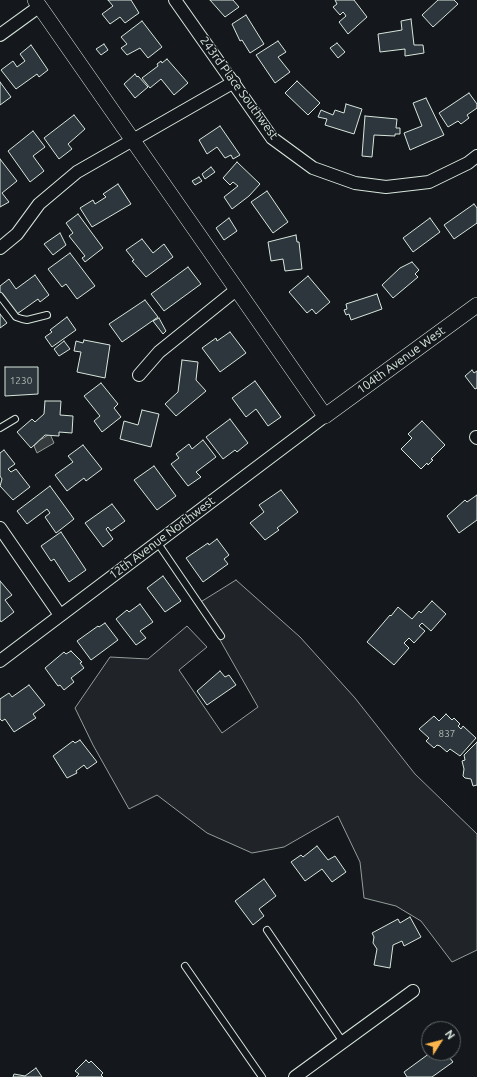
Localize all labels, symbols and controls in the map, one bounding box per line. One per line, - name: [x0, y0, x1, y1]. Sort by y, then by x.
- street label: 243rd Place Southwest: [197, 34, 281, 142]
- street label: 104th Avenue West: [354, 323, 448, 397]
- house number: 1230: [10, 375, 32, 387]
- street label: 12th Avenue Northwest: [106, 494, 218, 582]
- house number: 837: [439, 728, 455, 740]
- north arrow: [421, 1021, 461, 1061]
- text: N: [443, 1028, 457, 1041]

